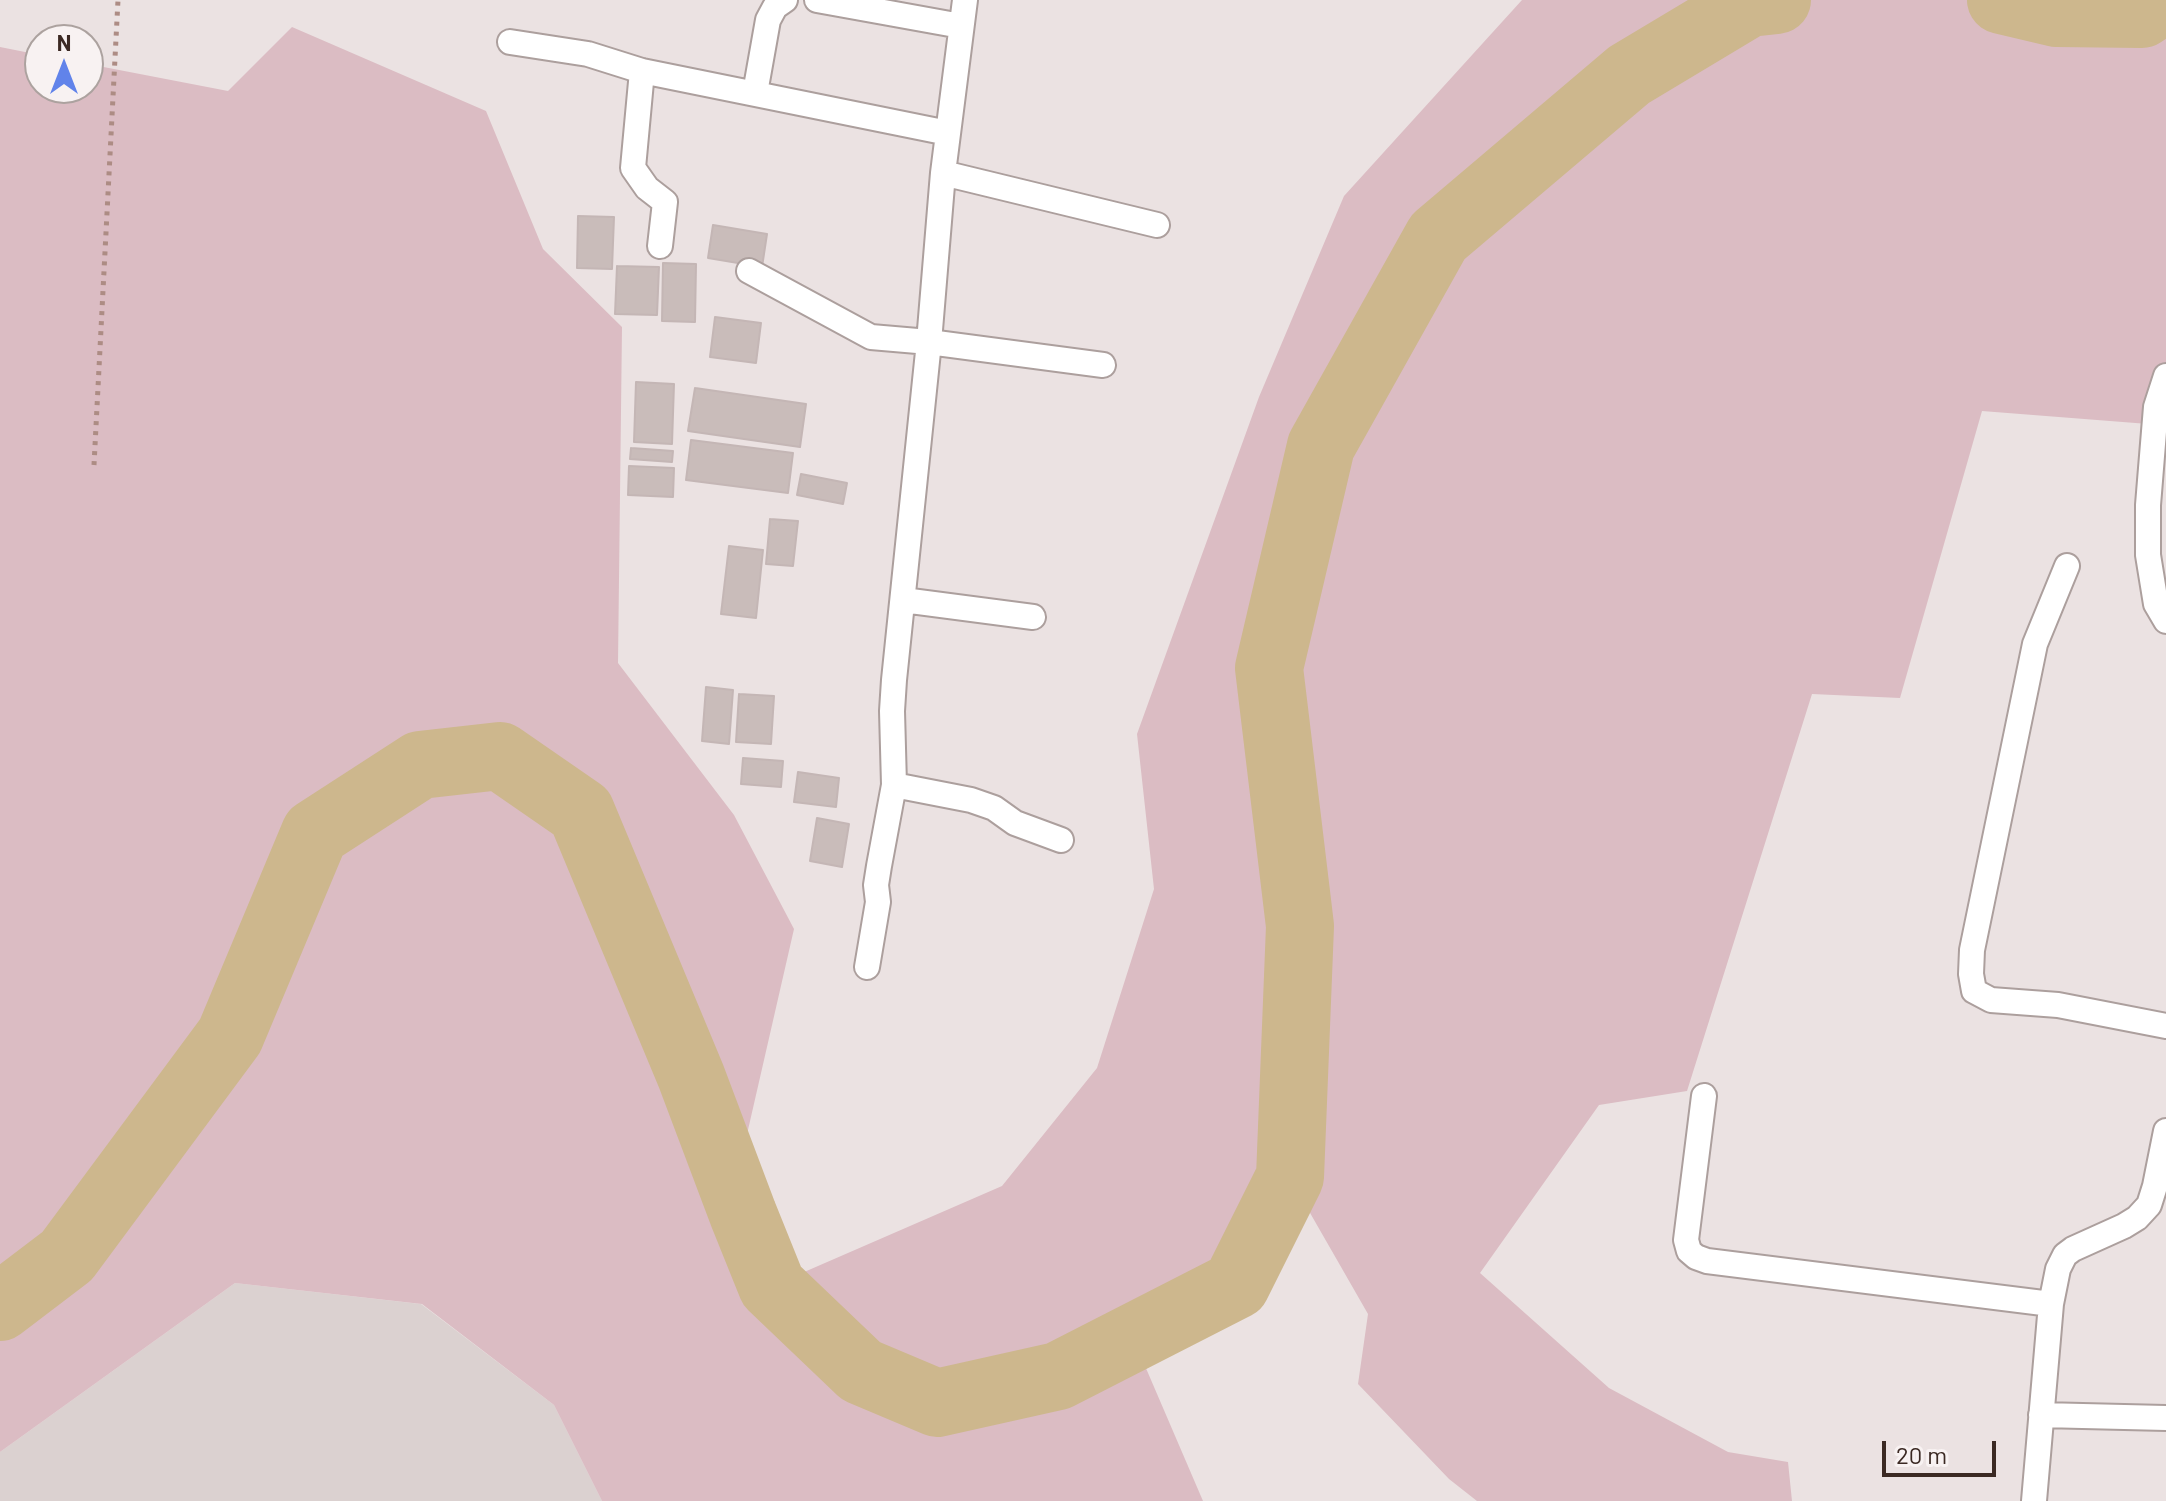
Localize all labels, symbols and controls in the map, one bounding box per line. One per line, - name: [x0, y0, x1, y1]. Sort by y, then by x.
- north arrow: [24, 24, 104, 104]
- text: N: [57, 29, 71, 55]
- scale bar: [1886, 1425, 2000, 1475]
- text: 20 m: [1896, 1440, 1947, 1469]

